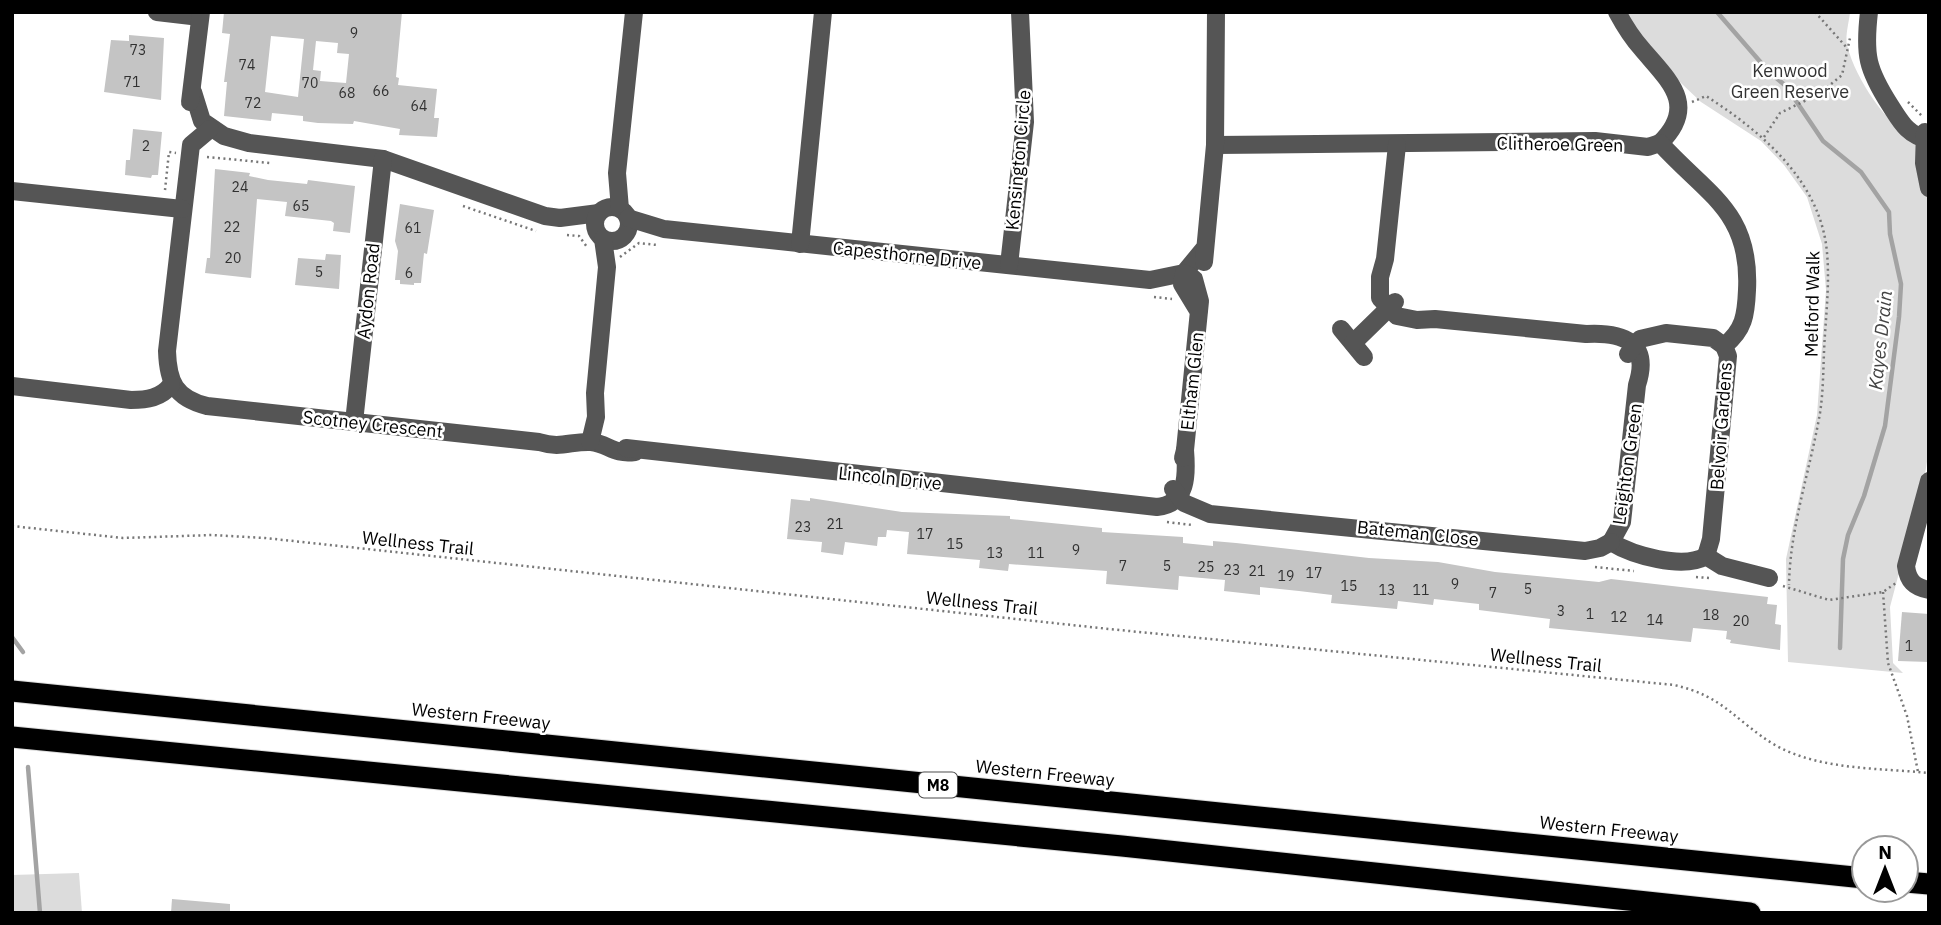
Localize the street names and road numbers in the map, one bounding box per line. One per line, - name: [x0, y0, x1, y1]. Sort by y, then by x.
- street label: Kensington Circle: [1000, 89, 1036, 231]
- street label: Clitheroe Green: [1496, 131, 1624, 157]
- street label: Capesthorne Drive: [832, 236, 982, 274]
- street label: Aydon Road: [352, 242, 384, 340]
- street label: Melford Walk: [1800, 250, 1824, 357]
- street label: Eltham Glen: [1175, 331, 1209, 431]
- street label: Belvoir Gardens: [1705, 361, 1737, 491]
- street label: Leighton Green: [1607, 402, 1647, 526]
- street label: Scotney Crescent: [302, 405, 444, 443]
- street label: Lincoln Drive: [837, 461, 943, 495]
- street label: Bateman Close: [1356, 515, 1480, 551]
- street label: Wellness Trail: [361, 526, 475, 560]
- street label: Wellness Trail: [925, 586, 1039, 620]
- street label: Wellness Trail: [1489, 643, 1603, 677]
- street label: Western Freeway: [410, 697, 552, 735]
- street label: Western Freeway: [974, 754, 1116, 792]
- road number: M8: [919, 772, 957, 798]
- street label: Western Freeway: [1538, 810, 1680, 848]

